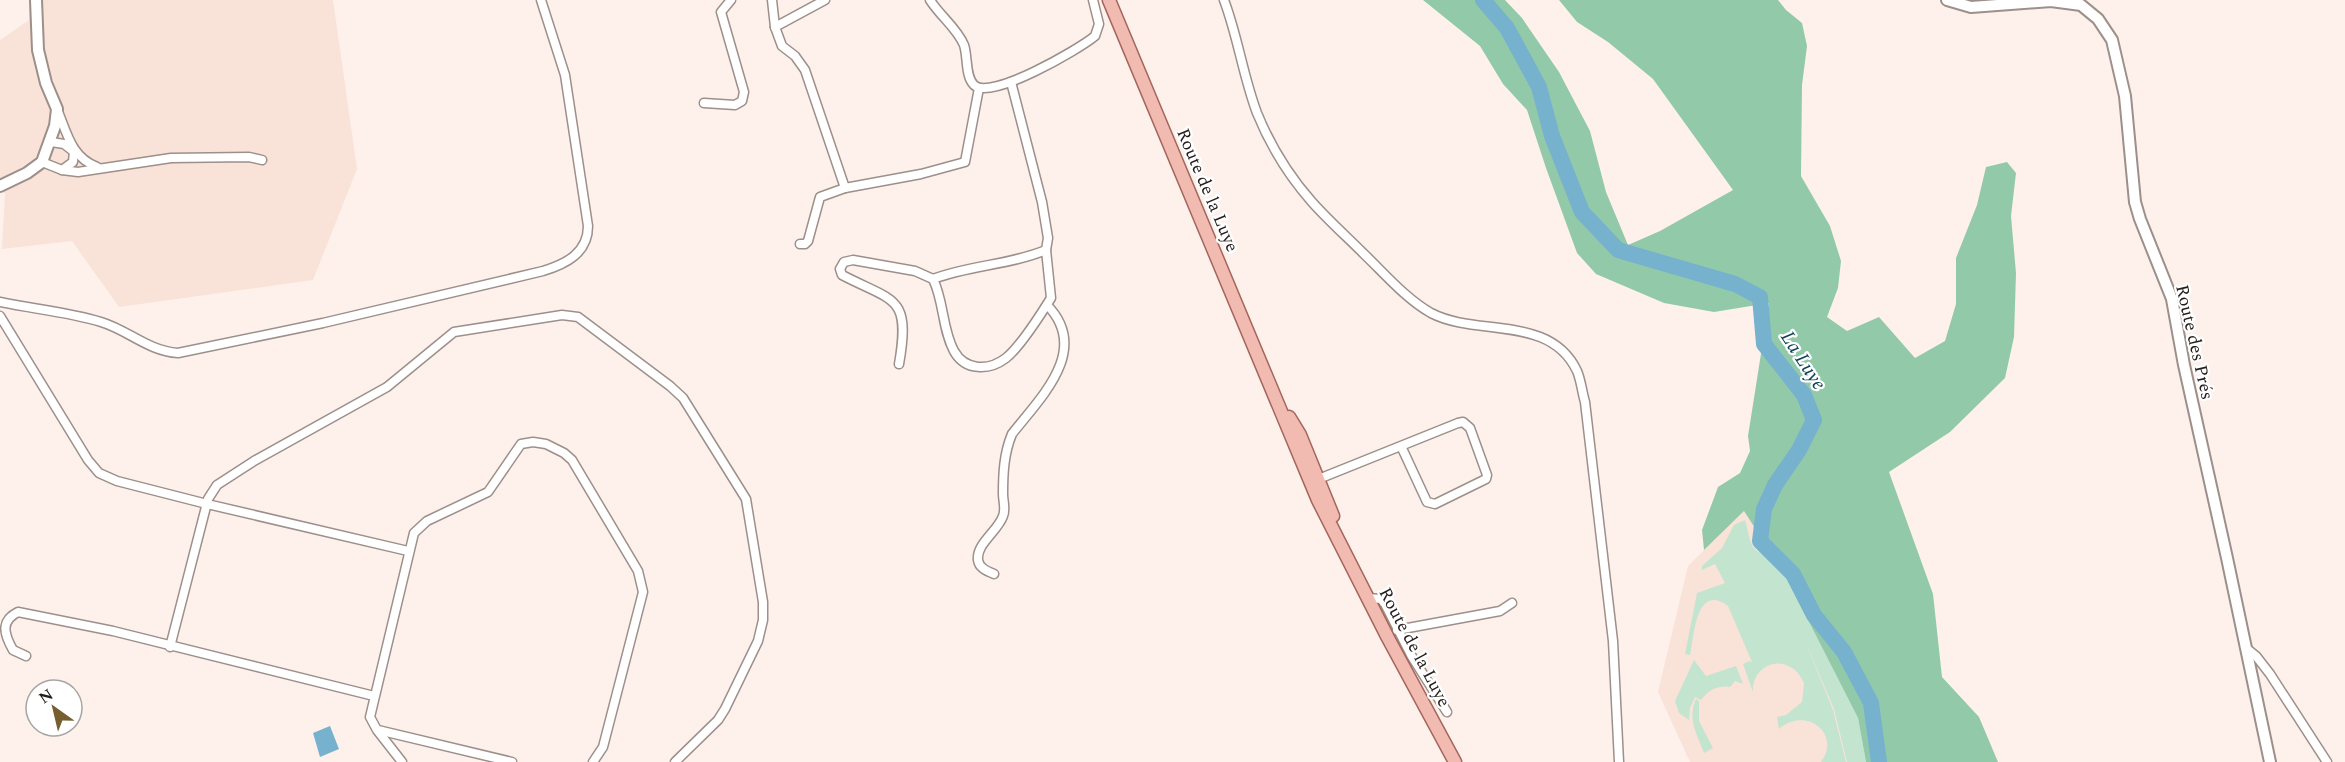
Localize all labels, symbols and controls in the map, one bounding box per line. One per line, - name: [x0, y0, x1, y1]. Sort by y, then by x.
- street label: Route de la Luye: [1169, 124, 1246, 256]
- street label: Route des Prés: [2168, 282, 2221, 402]
- water label: La Luye: [1773, 325, 1834, 396]
- street label: Route de la Luye: [1372, 583, 1457, 712]
- north arrow: [24, 678, 84, 738]
- text: N: [34, 683, 58, 710]

